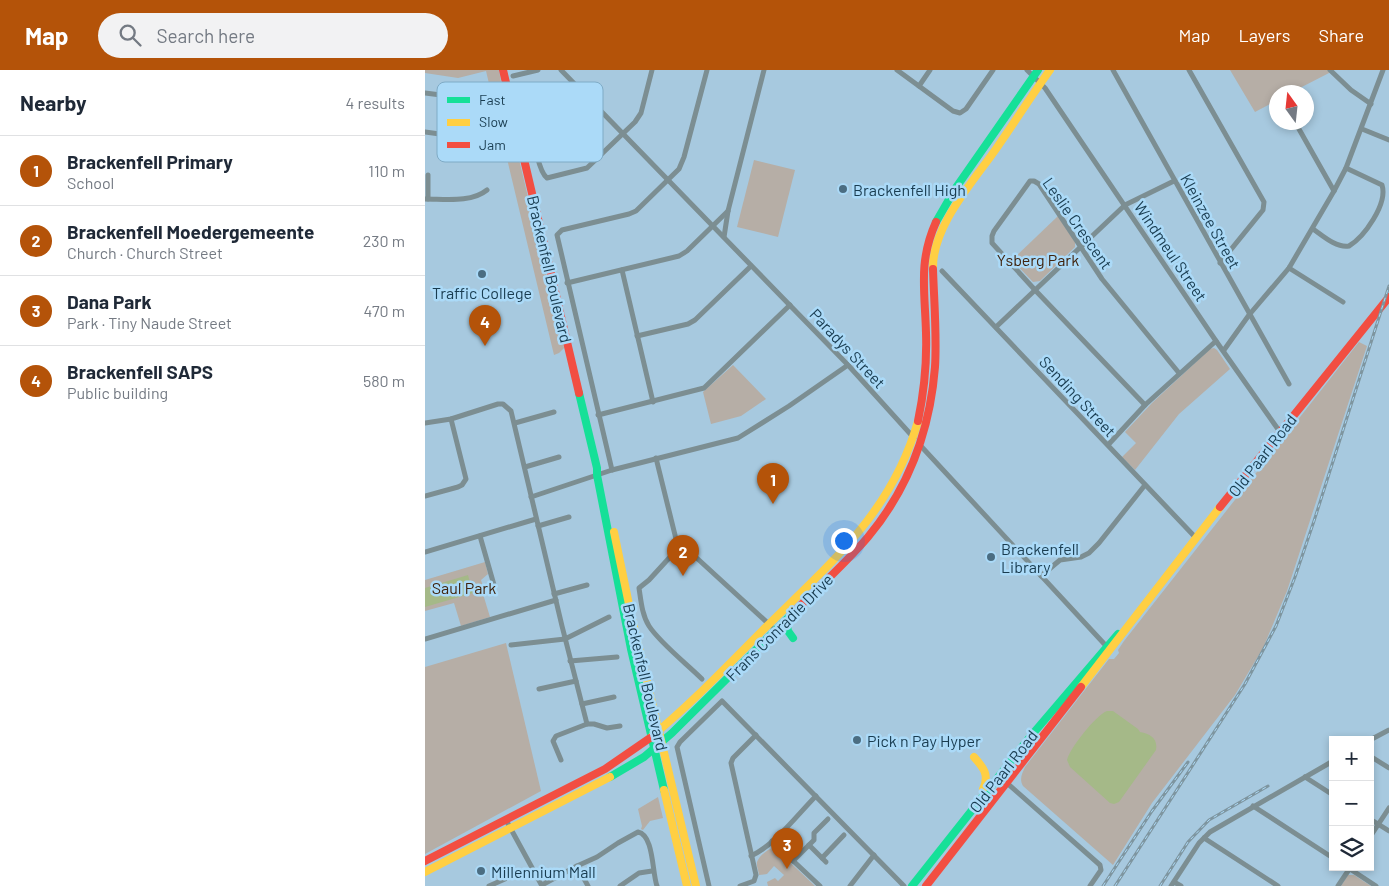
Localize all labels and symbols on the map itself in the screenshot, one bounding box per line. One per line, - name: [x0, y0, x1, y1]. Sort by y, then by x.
- legend: [437, 82, 603, 162]
- north arrow: [1269, 85, 1314, 130]
- text: Fast: [479, 91, 505, 108]
- text: Slow: [479, 113, 508, 130]
- text: Jam: [479, 136, 506, 153]
- street label: Kleinzee Street: [1177, 170, 1245, 272]
- street label: Leslie Crescent: [1039, 174, 1117, 272]
- place label: Brackenfell High: [853, 180, 966, 199]
- marker: Brackenfell High: [837, 183, 849, 195]
- street label: Brackenfell Boulevard: [524, 193, 576, 345]
- street label: Windmeul Street: [1131, 198, 1211, 304]
- park label: Ysberg Park: [997, 250, 1079, 269]
- marker: Traffic College: [476, 268, 488, 280]
- place label: Traffic College: [432, 283, 532, 302]
- street label: Paradys Street: [806, 304, 890, 392]
- pin: 4: [469, 305, 501, 346]
- street label: Sending Street: [1036, 352, 1120, 440]
- street label: Old Paarl Road: [1224, 410, 1300, 500]
- pin: 1: [757, 463, 789, 504]
- your location: [831, 528, 857, 554]
- pin: 2: [667, 535, 699, 576]
- place label: Brackenfell Library: [1001, 539, 1079, 576]
- marker: Brackenfell Library: [985, 551, 997, 563]
- street label: Frans Conradie Drive: [722, 570, 836, 684]
- park label: Saul Park: [432, 578, 496, 597]
- street label: Brackenfell Boulevard: [620, 601, 672, 753]
- street label: Old Paarl Road: [965, 726, 1041, 816]
- place label: Pick n Pay Hyper: [867, 731, 981, 750]
- marker: Pick n Pay Hyper: [851, 734, 863, 746]
- pin: 3: [771, 828, 803, 869]
- place label: Millennium Mall: [491, 862, 596, 881]
- marker: Millennium Mall: [475, 865, 487, 877]

